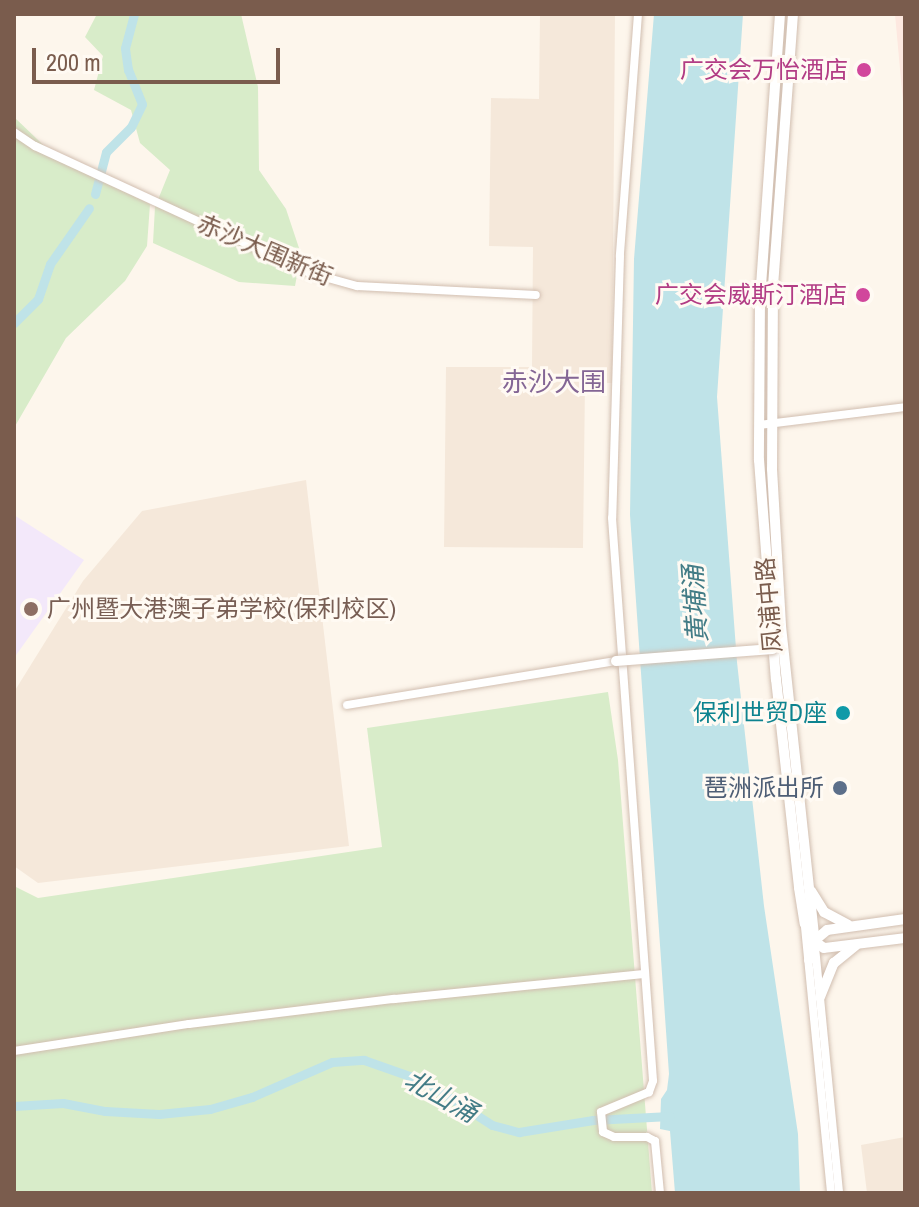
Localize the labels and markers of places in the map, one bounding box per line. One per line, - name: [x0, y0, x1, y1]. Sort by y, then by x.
- place label: 广交会万怡酒店: [680, 56, 848, 84]
- marker: 广交会万怡酒店: [855, 61, 873, 79]
- place label: 广交会威斯汀酒店: [655, 281, 847, 309]
- marker: 广交会威斯汀酒店: [854, 286, 872, 304]
- place label: 广州暨大港澳子弟学校(保利校区): [47, 595, 396, 623]
- marker: 广州暨大港澳子弟学校(保利校区): [22, 600, 40, 618]
- place label: 保利世贸D座: [693, 699, 827, 727]
- marker: 保利世贸D座: [834, 704, 852, 722]
- place label: 琶洲派出所: [704, 774, 824, 802]
- marker: 琶洲派出所: [831, 779, 849, 797]

